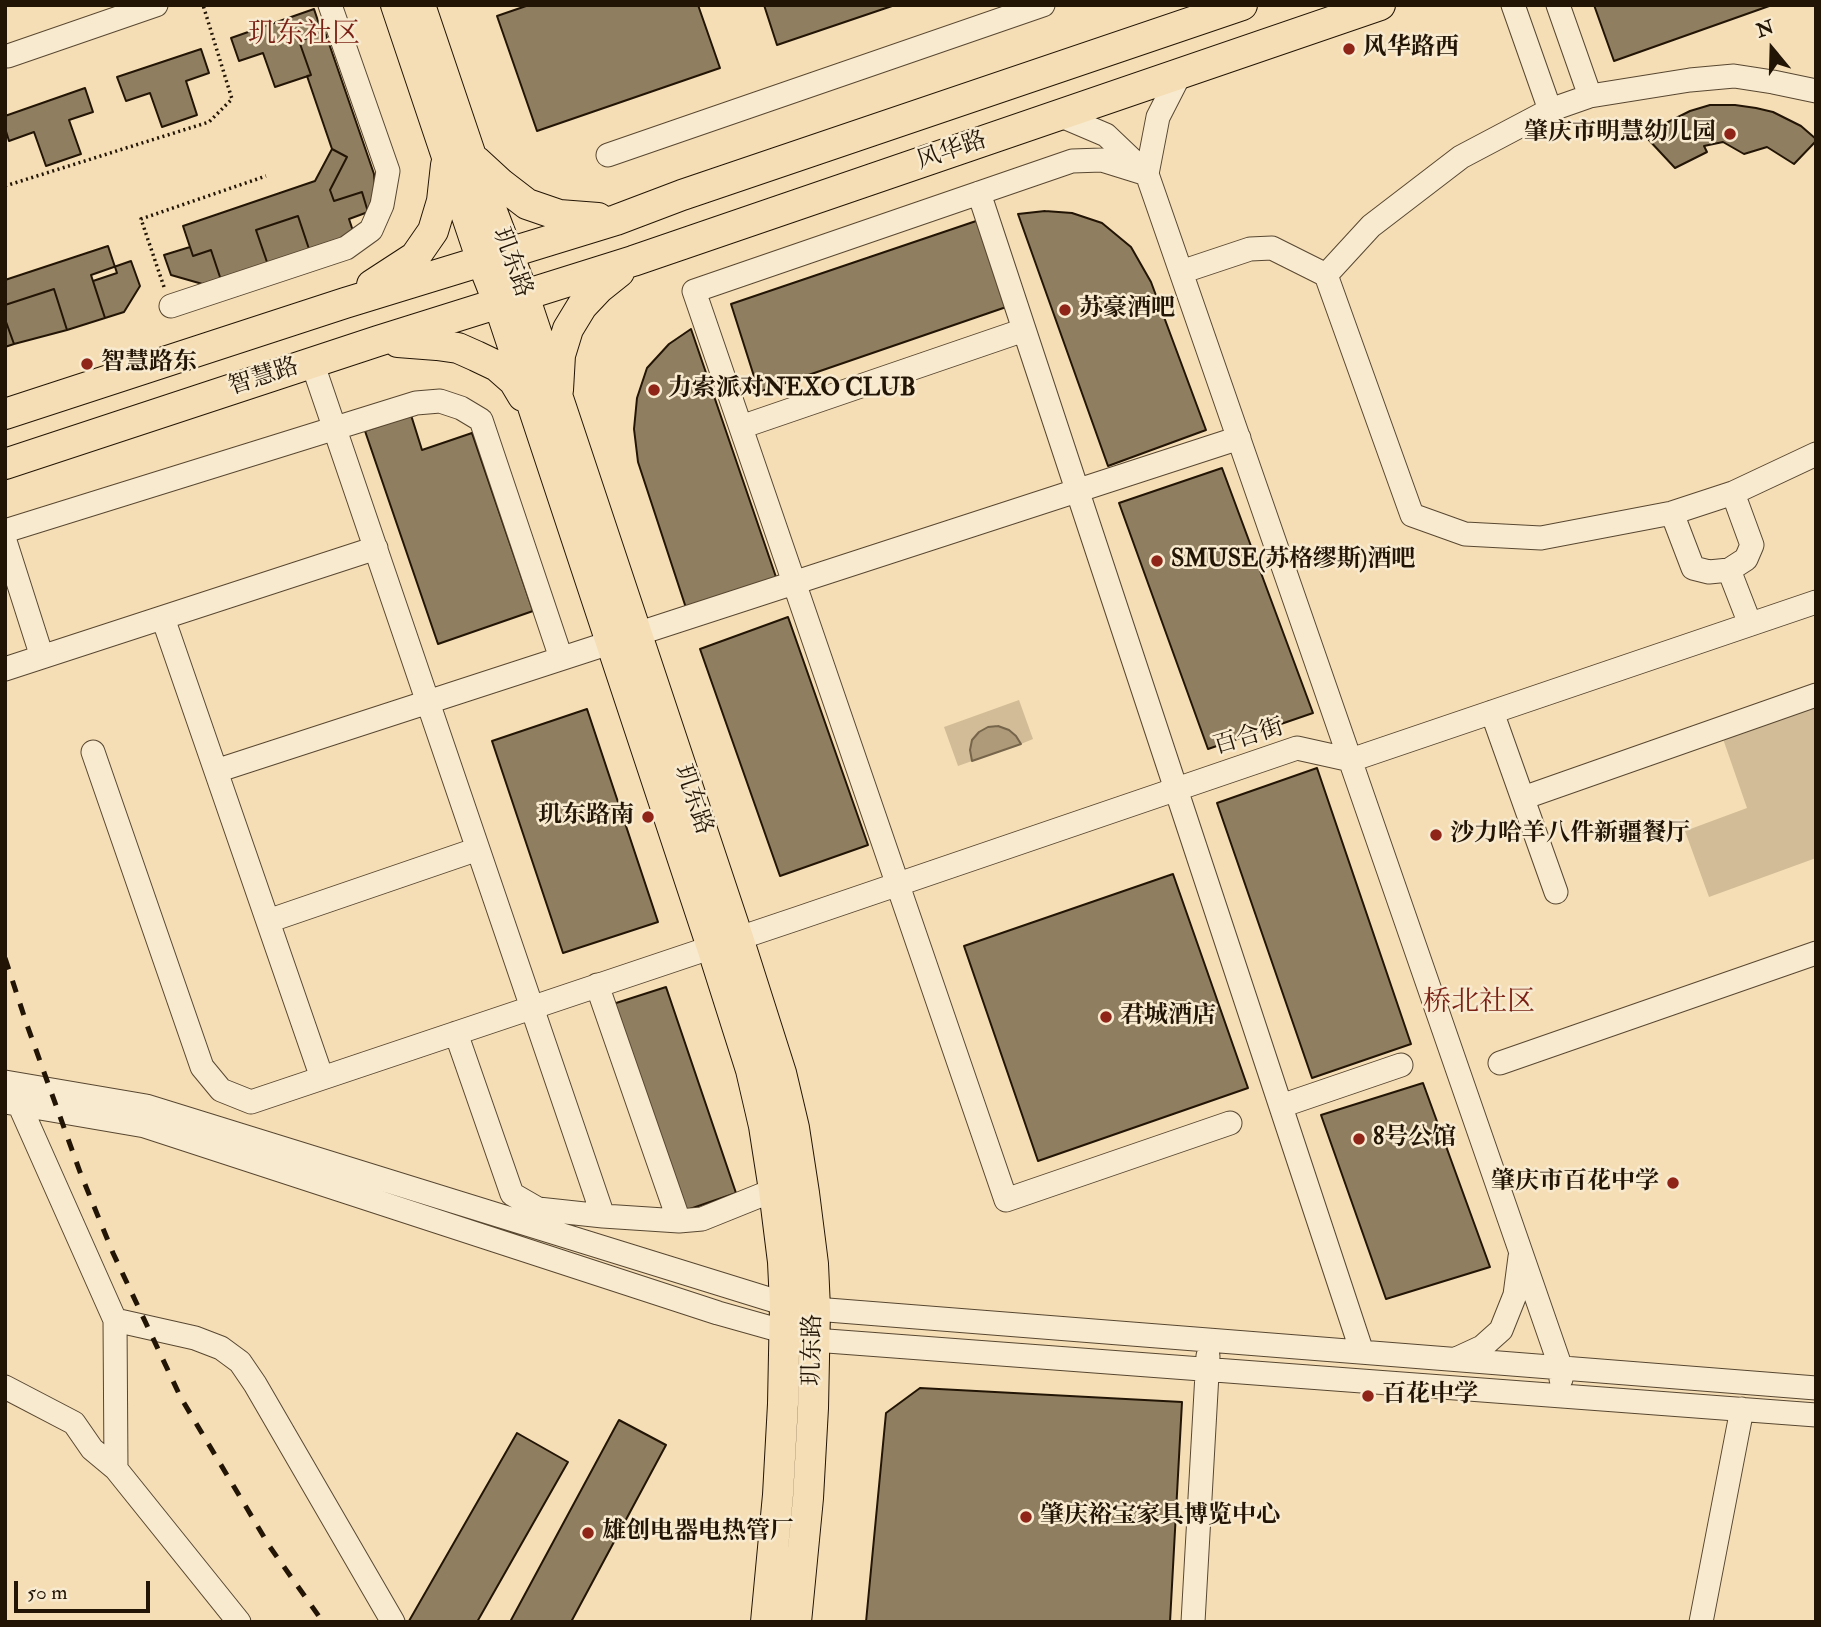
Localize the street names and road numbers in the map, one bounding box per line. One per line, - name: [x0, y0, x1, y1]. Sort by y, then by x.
- street label: 风华路: [913, 127, 991, 177]
- street label: 玑东路: [485, 224, 537, 302]
- street label: 智慧路: [225, 353, 303, 403]
- street label: 百合街: [1210, 714, 1288, 762]
- street label: 玑东路: [667, 761, 717, 839]
- street label: 玑东路: [799, 1314, 829, 1386]

